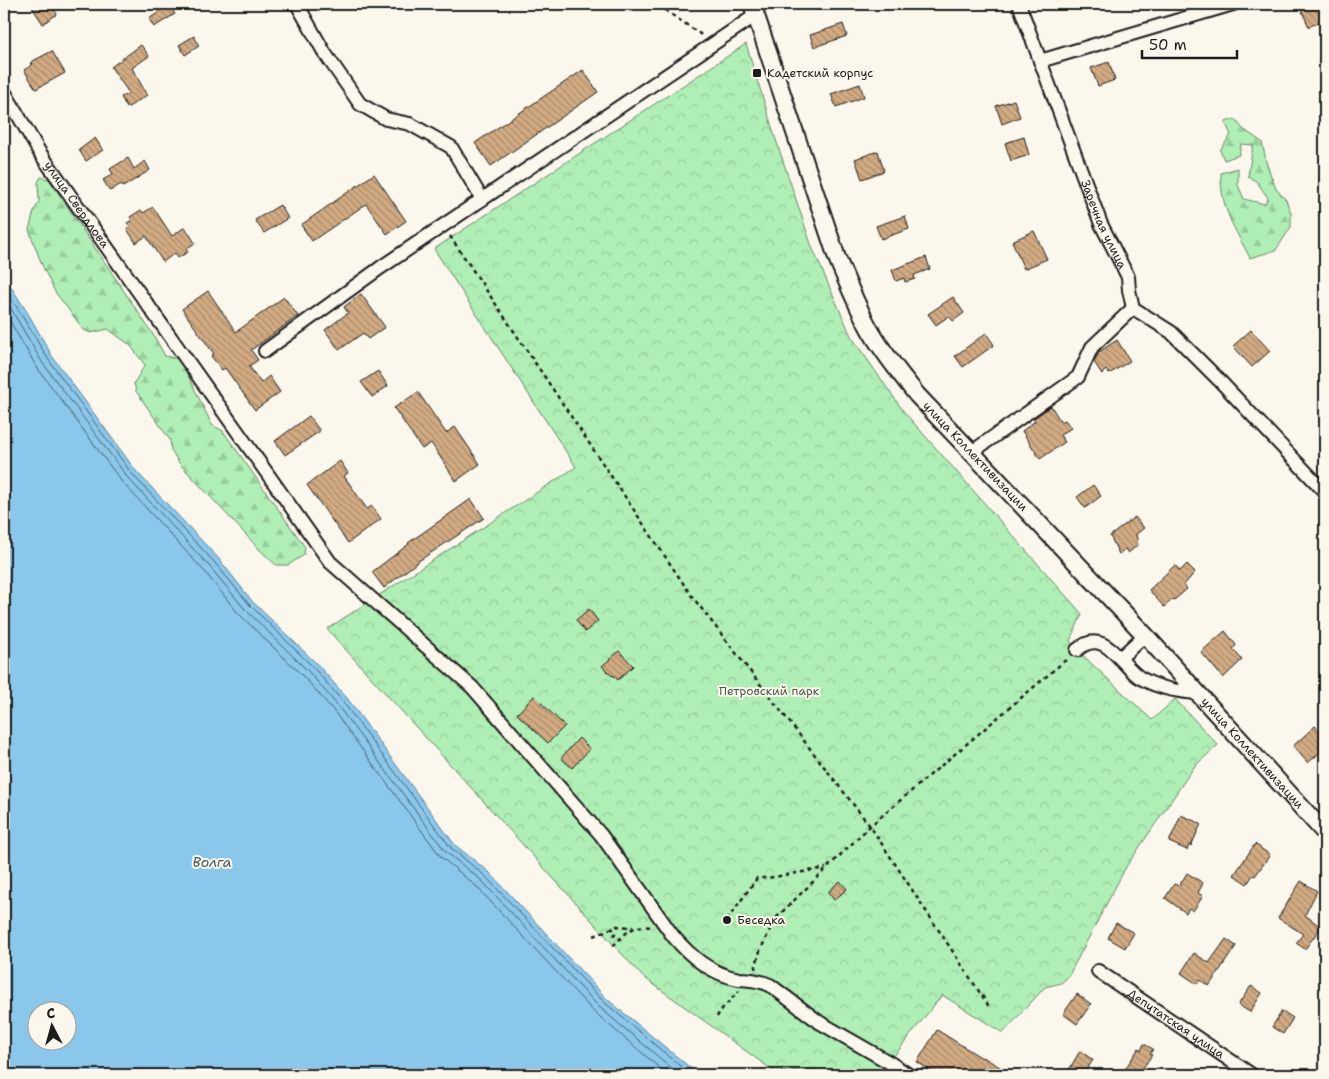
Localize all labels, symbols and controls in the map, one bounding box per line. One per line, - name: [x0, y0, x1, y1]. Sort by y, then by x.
- scale bar: [1142, 28, 1236, 60]
- text: 50 m: [1149, 35, 1187, 55]
- place label: Кадетский корпус: [767, 65, 873, 81]
- marker: Кадетский корпус: [751, 67, 763, 79]
- street label: улица Свердлова: [40, 158, 113, 252]
- street label: Заречная улица: [1077, 177, 1131, 272]
- street label: улица Коллективизации: [919, 398, 1031, 515]
- park label: Петровский парк: [719, 683, 820, 699]
- street label: улица Коллективизации: [1197, 694, 1307, 812]
- water label: Волга: [193, 853, 231, 871]
- place label: Беседка: [737, 912, 785, 928]
- marker: Беседка: [721, 914, 733, 926]
- street label: Депутатская улица: [1124, 985, 1228, 1062]
- north arrow: [28, 1002, 78, 1052]
- text: С: [45, 1004, 56, 1022]

